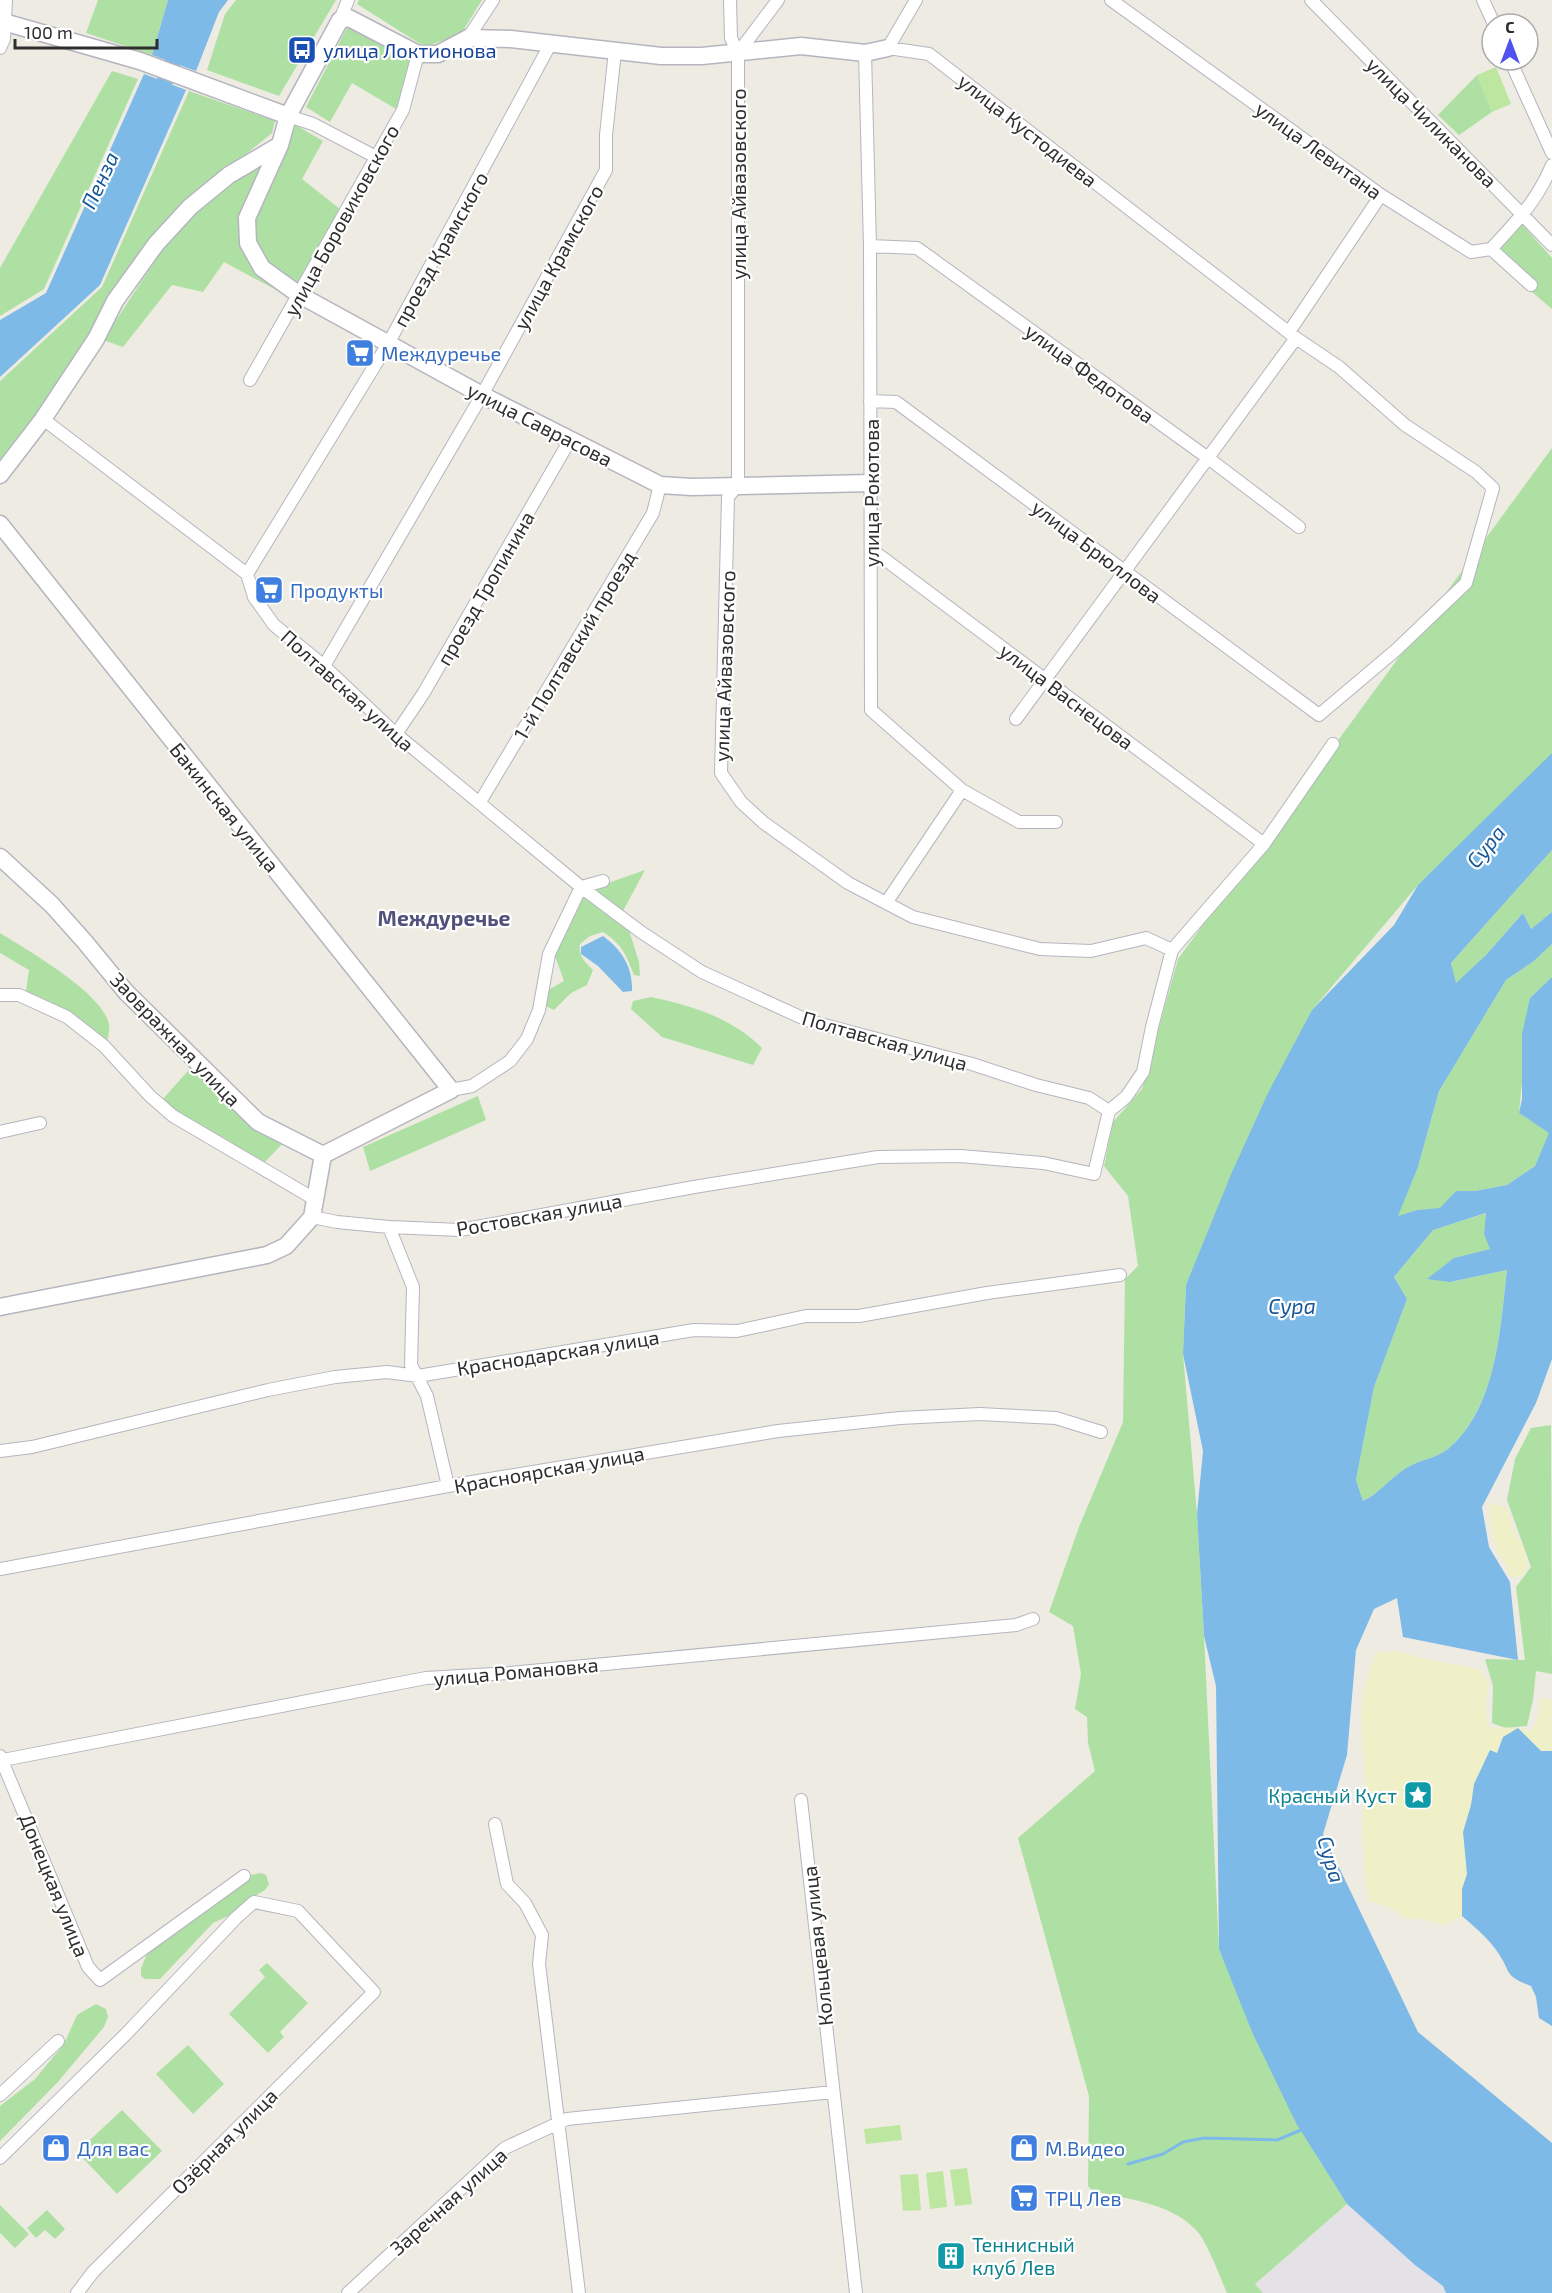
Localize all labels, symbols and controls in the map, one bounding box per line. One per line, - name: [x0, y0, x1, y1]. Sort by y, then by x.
- scale bar: [15, 12, 158, 50]
- north arrow: [1480, 12, 1540, 72]
- text: С: [1505, 17, 1515, 36]
- text: 100 m: [24, 21, 73, 43]
- bus stop icon: улица Локтионова: [286, 34, 318, 66]
- place label: улица Локтионова: [323, 38, 497, 63]
- street label: улица Чиликанова: [1361, 52, 1502, 193]
- street label: улица Кустодиева: [953, 68, 1102, 192]
- street label: улица Айвазовского: [726, 88, 751, 280]
- street label: улица Левитана: [1250, 96, 1387, 205]
- street label: улица Боровиковского: [278, 120, 405, 320]
- water label: Пенза: [75, 148, 123, 212]
- street label: проезд Крамского: [387, 167, 493, 331]
- street label: улица Крамского: [508, 180, 609, 334]
- street label: улица Федотова: [1020, 318, 1159, 429]
- supermarket icon: Междуречье: [344, 337, 376, 369]
- place label: Междуречье: [381, 341, 501, 366]
- street label: улица Саврасова: [463, 377, 617, 472]
- street label: улица Рокотова: [859, 419, 884, 567]
- street label: улица Брюллова: [1027, 495, 1166, 608]
- street label: проезд Тропинина: [431, 507, 539, 669]
- street label: 1-й Полтавский проезд: [508, 546, 640, 744]
- street label: улица Айвазовского: [709, 570, 740, 762]
- supermarket icon: Продукты: [253, 574, 285, 606]
- place label: Продукты: [290, 578, 383, 603]
- street label: Полтавская улица: [276, 624, 419, 757]
- street label: улица Васнецова: [995, 638, 1139, 755]
- street label: Бакинская улица: [165, 737, 285, 877]
- water label: Сура: [1460, 820, 1510, 872]
- district label: Междуречье: [378, 905, 511, 930]
- street label: Заовражная улица: [105, 967, 246, 1112]
- street label: Полтавская улица: [799, 1005, 970, 1076]
- street label: Ростовская улица: [454, 1188, 624, 1241]
- water label: Сура: [1268, 1293, 1316, 1318]
- street label: Краснодарская улица: [455, 1324, 661, 1381]
- street label: Красноярская улица: [452, 1440, 646, 1499]
- street label: улица Романовка: [433, 1652, 599, 1691]
- place icon: Красный Куст: [1402, 1779, 1434, 1811]
- place label: Красный Куст: [1268, 1783, 1397, 1808]
- street label: Донецкая улица: [14, 1810, 95, 1961]
- water label: Сура: [1313, 1833, 1351, 1885]
- street label: Кольцевая улица: [797, 1865, 838, 2027]
- street label: Озёрная улица: [166, 2083, 283, 2200]
- shop icon: Для вас: [40, 2132, 72, 2164]
- shop icon: М.Видео: [1008, 2132, 1040, 2164]
- place label: Для вас: [77, 2136, 150, 2160]
- place label: М.Видео: [1045, 2136, 1125, 2160]
- street label: Заречная улица: [385, 2142, 512, 2261]
- supermarket icon: ТРЦ Лев: [1008, 2182, 1040, 2214]
- place label: ТРЦ Лев: [1045, 2186, 1122, 2210]
- place label: Теннисный клуб Лев: [972, 2232, 1075, 2280]
- building icon: Теннисный клуб Лев: [935, 2240, 967, 2272]

